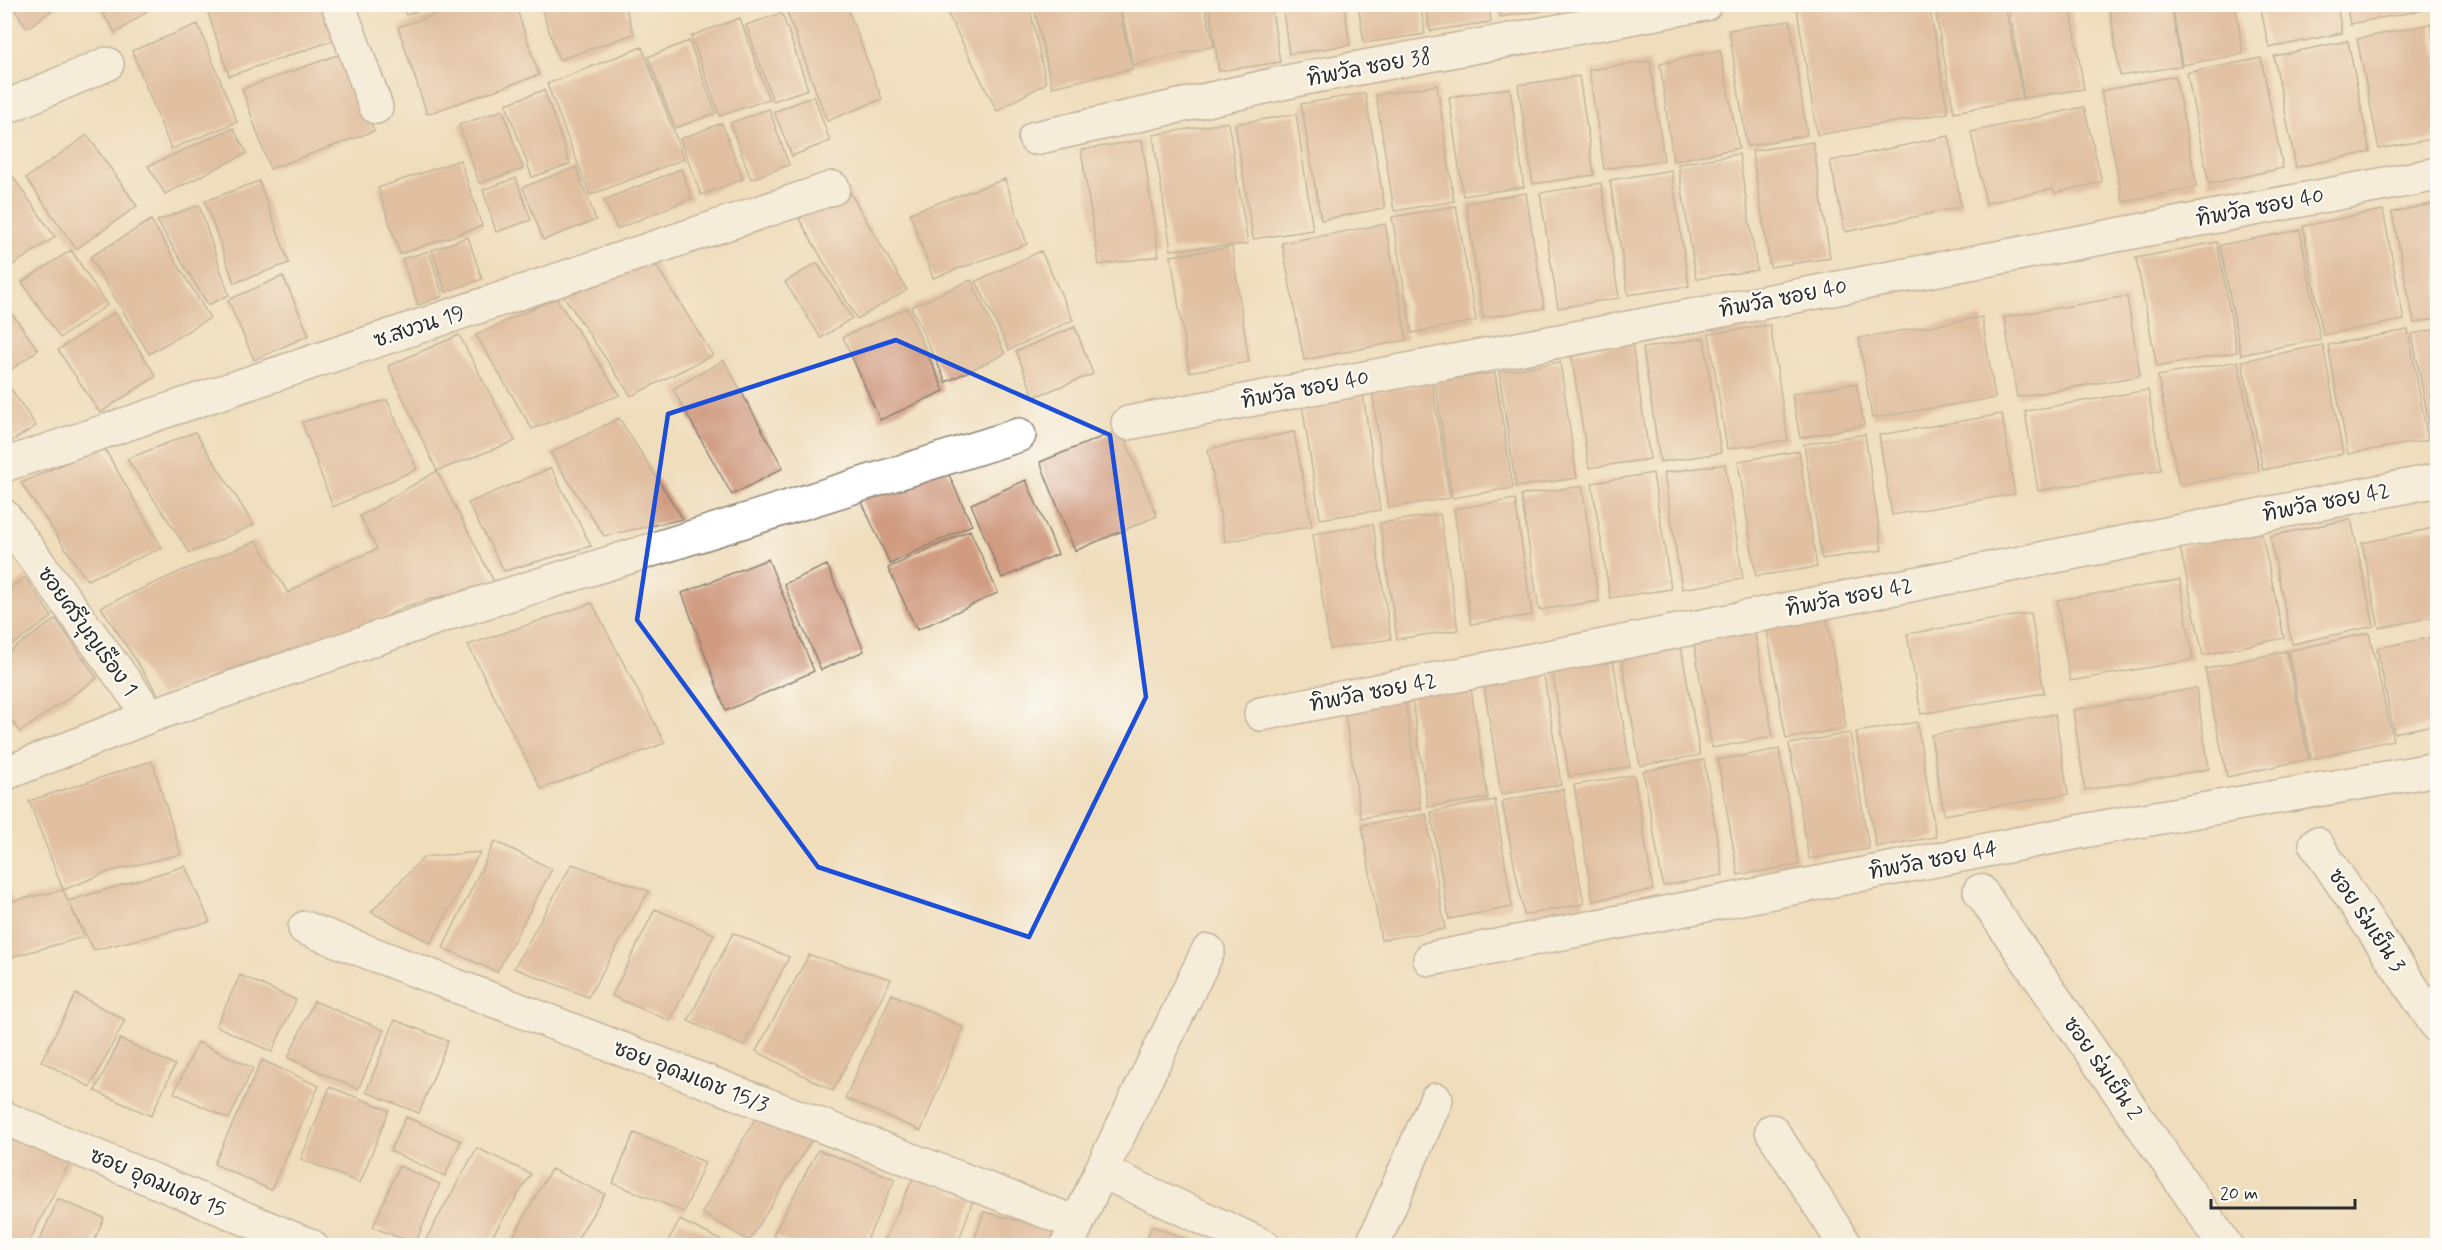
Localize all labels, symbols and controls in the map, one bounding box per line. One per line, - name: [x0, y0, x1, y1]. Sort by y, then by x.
- street label: ทิพวัล ซอย 38: [1304, 42, 1434, 94]
- street label: ทิพวัล ซอย 40: [2194, 182, 2327, 234]
- street label: ทิพวัล ซอย 40: [1717, 273, 1850, 325]
- street label: ซ.สงวน 19: [370, 299, 468, 355]
- street label: ทิพวัล ซอย 40: [1239, 364, 1372, 416]
- street label: ทิพวัล ซอย 42: [2260, 477, 2392, 529]
- street label: ซอยศรีบุญเรือง 1: [30, 561, 144, 703]
- street label: ทิพวัล ซอย 42: [1783, 572, 1915, 624]
- street label: ทิพวัล ซอย 42: [1307, 667, 1439, 719]
- street label: ทิพวัล ซอย 44: [1866, 835, 2000, 887]
- street label: ซอย ร่มเย็น 3: [2321, 863, 2411, 978]
- street label: ซอย ร่มเย็น 2: [2056, 1011, 2148, 1126]
- street label: ซอย อุดมเดช 15/3: [609, 1034, 773, 1121]
- street label: ซอย อุดมเดช 15: [85, 1142, 230, 1225]
- scale bar: [2211, 1172, 2355, 1210]
- text: 20 m: [2220, 1182, 2258, 1206]

